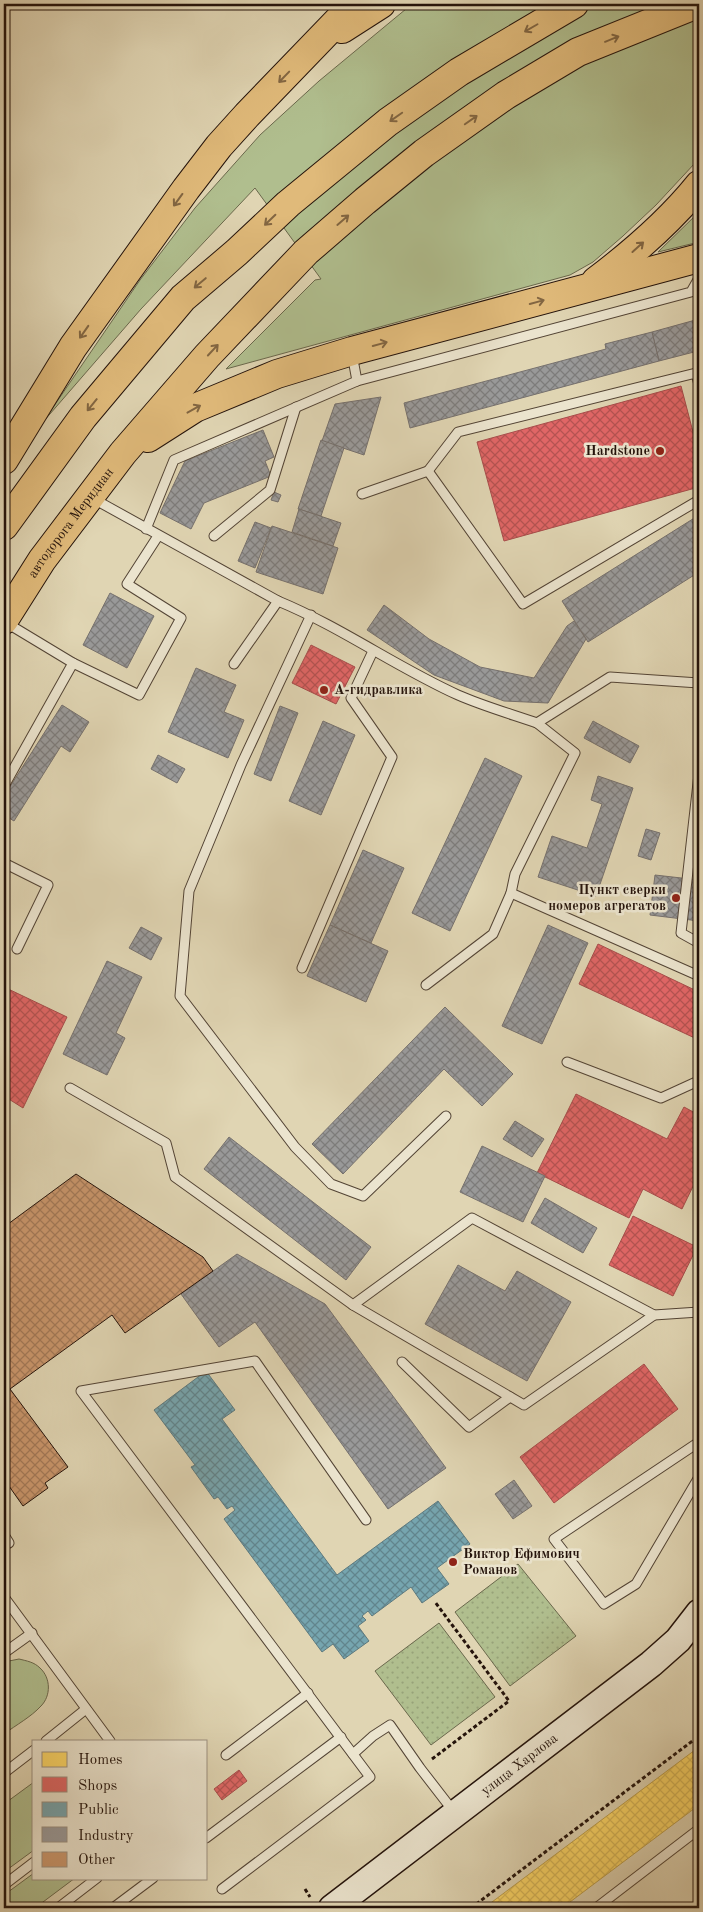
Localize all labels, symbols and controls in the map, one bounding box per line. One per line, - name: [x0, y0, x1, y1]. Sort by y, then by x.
- one-way arrow: [525, 23, 539, 33]
- one-way arrow: [604, 33, 619, 42]
- one-way arrow: [278, 70, 290, 83]
- one-way arrow: [389, 112, 403, 122]
- one-way arrow: [464, 115, 478, 125]
- one-way arrow: [173, 193, 183, 207]
- one-way arrow: [264, 214, 277, 226]
- one-way arrow: [337, 214, 350, 225]
- one-way arrow: [631, 241, 644, 253]
- one-way arrow: [194, 278, 207, 289]
- one-way arrow: [529, 296, 545, 306]
- one-way arrow: [78, 325, 89, 338]
- one-way arrow: [372, 338, 388, 348]
- one-way arrow: [207, 344, 219, 357]
- one-way arrow: [87, 398, 98, 411]
- one-way arrow: [187, 404, 202, 414]
- place label: Hardstone: [585, 444, 650, 458]
- marker: Hardstone: [654, 445, 666, 457]
- street label: автодорога Меридиан: [26, 465, 116, 580]
- place label: А-гидравлика: [334, 683, 423, 697]
- marker: А-гидравлика: [318, 684, 330, 696]
- place label: Пункт сверки номеров агрегатов: [548, 883, 666, 913]
- marker: Пункт сверки номеров агрегатов: [670, 892, 682, 904]
- place label: Виктор Ефимович Романов: [463, 1547, 580, 1577]
- marker: Виктор Ефимович Романов: [447, 1556, 459, 1568]
- street label: улица Харлова: [479, 1731, 560, 1798]
- legend: [32, 1740, 208, 1880]
- text: Homes: [78, 1753, 123, 1768]
- text: Shops: [78, 1779, 117, 1794]
- text: Public: [78, 1803, 119, 1818]
- text: Industry: [78, 1829, 134, 1844]
- text: Other: [78, 1853, 115, 1868]

